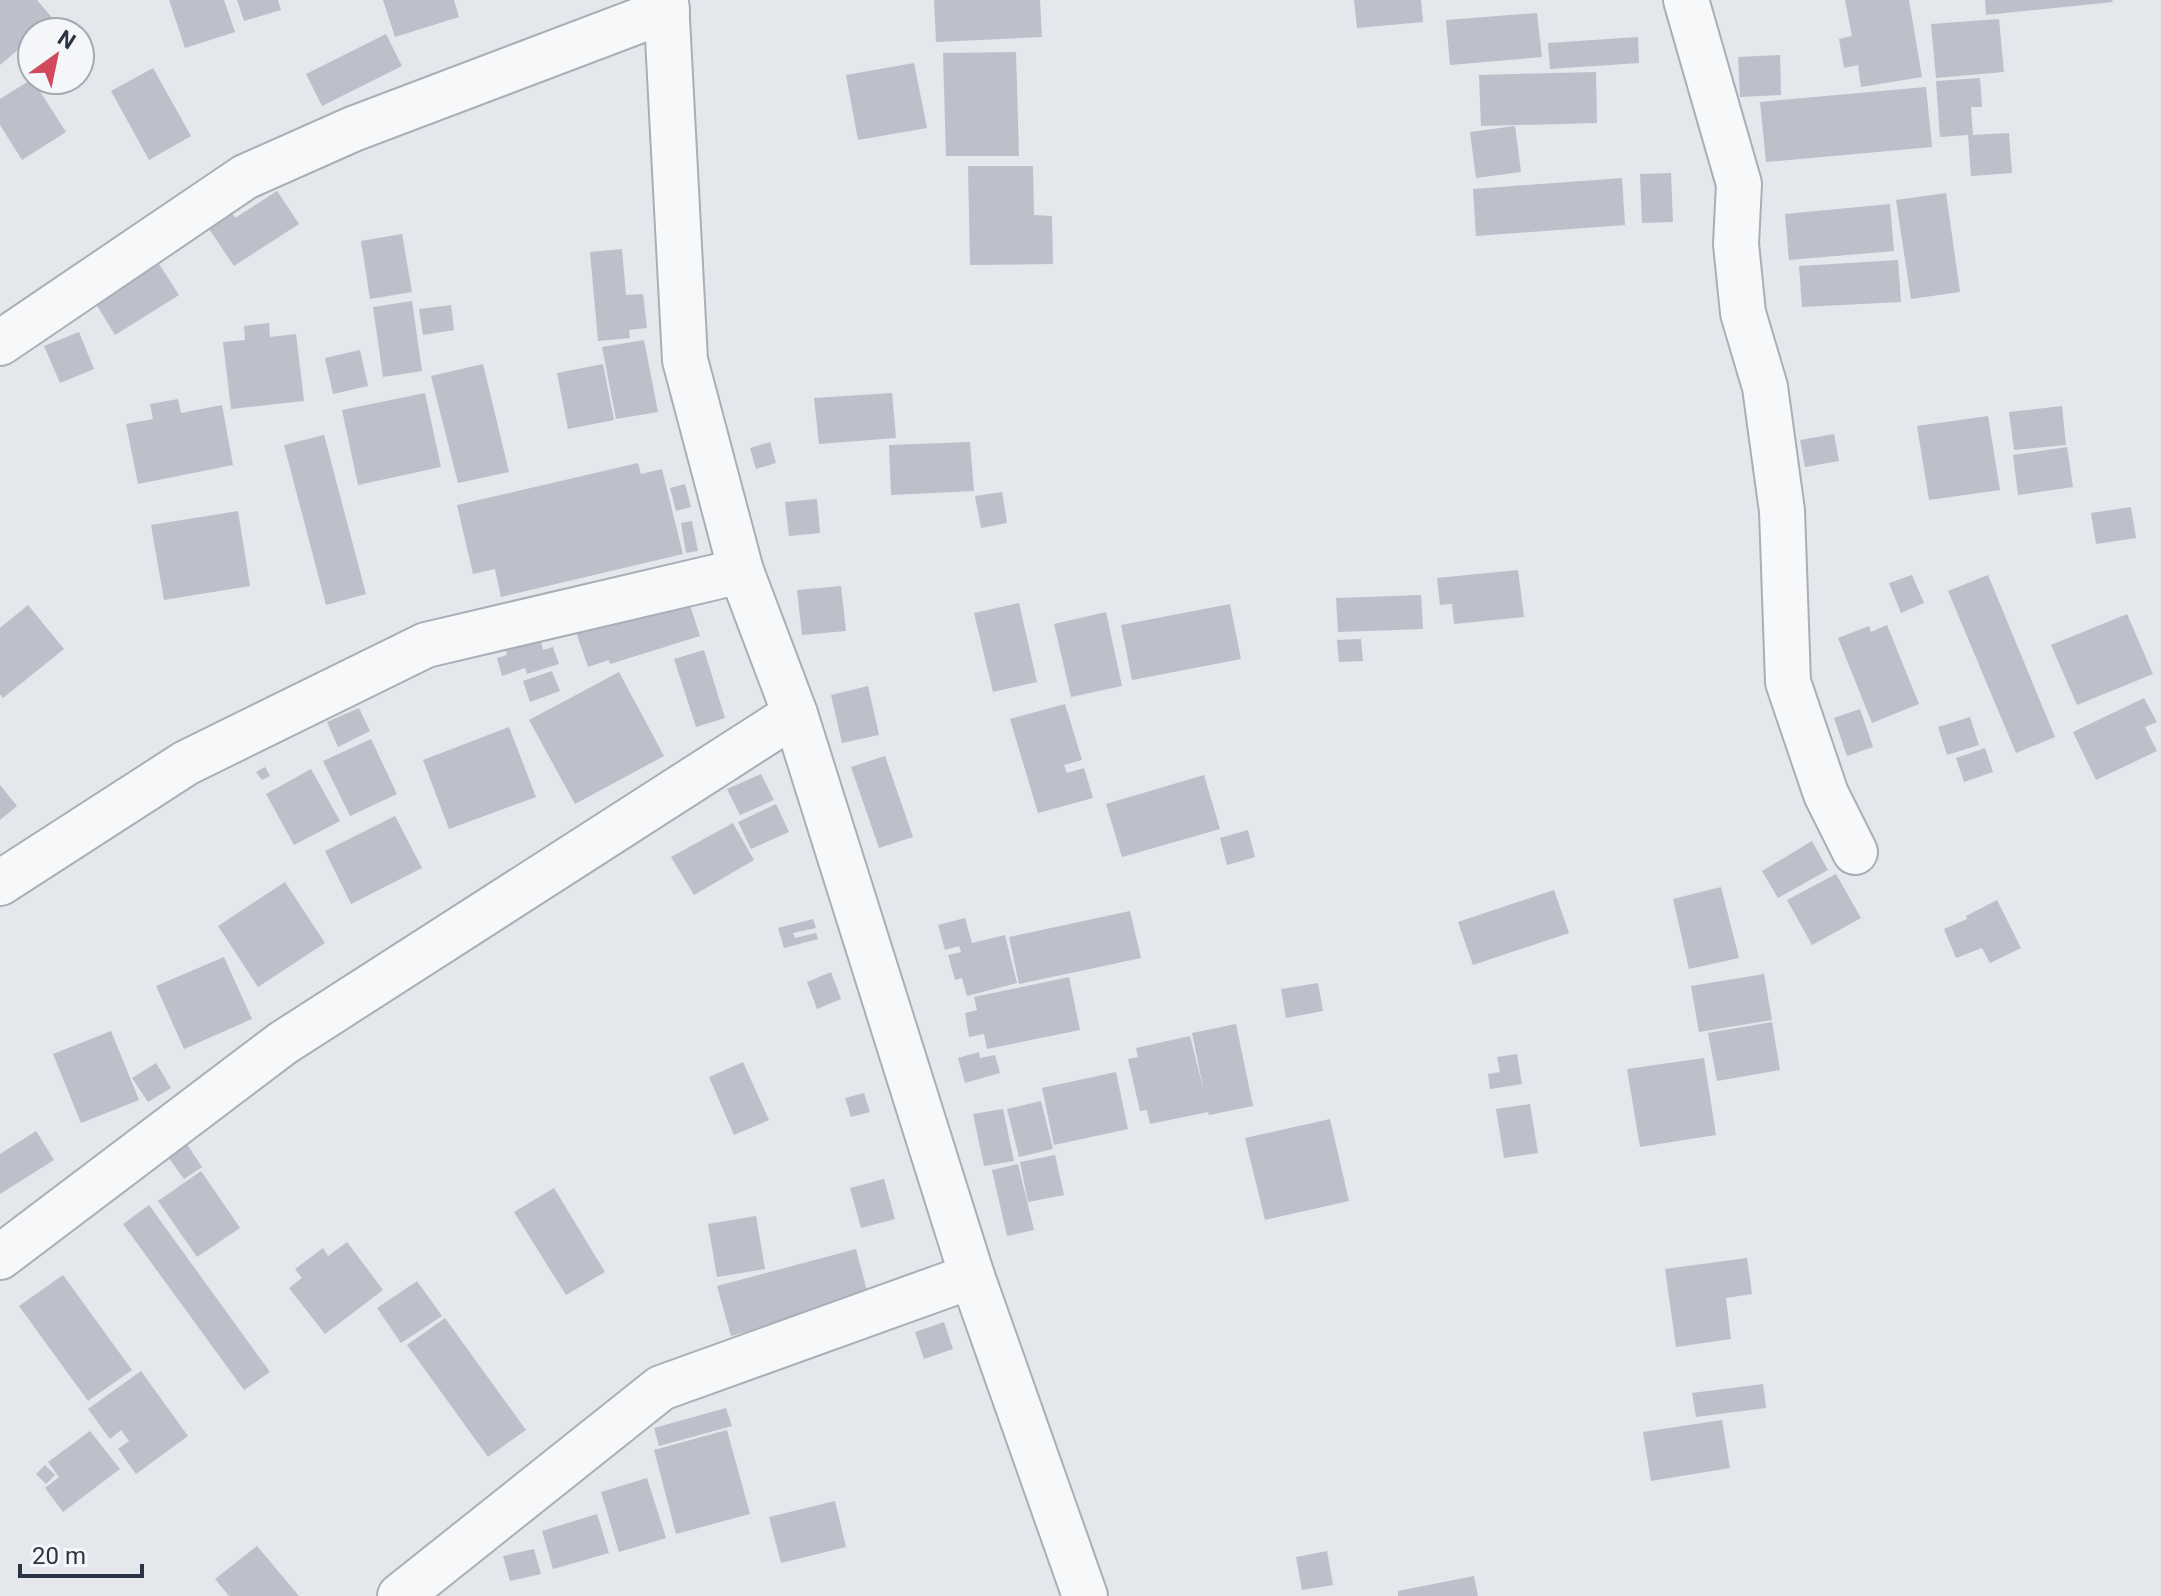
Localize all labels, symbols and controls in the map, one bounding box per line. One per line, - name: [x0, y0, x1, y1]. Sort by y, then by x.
- north arrow: [16, 16, 96, 96]
- text: N: [53, 25, 80, 54]
- scale bar: [20, 1528, 142, 1578]
- text: 20 m: [32, 1542, 86, 1570]

